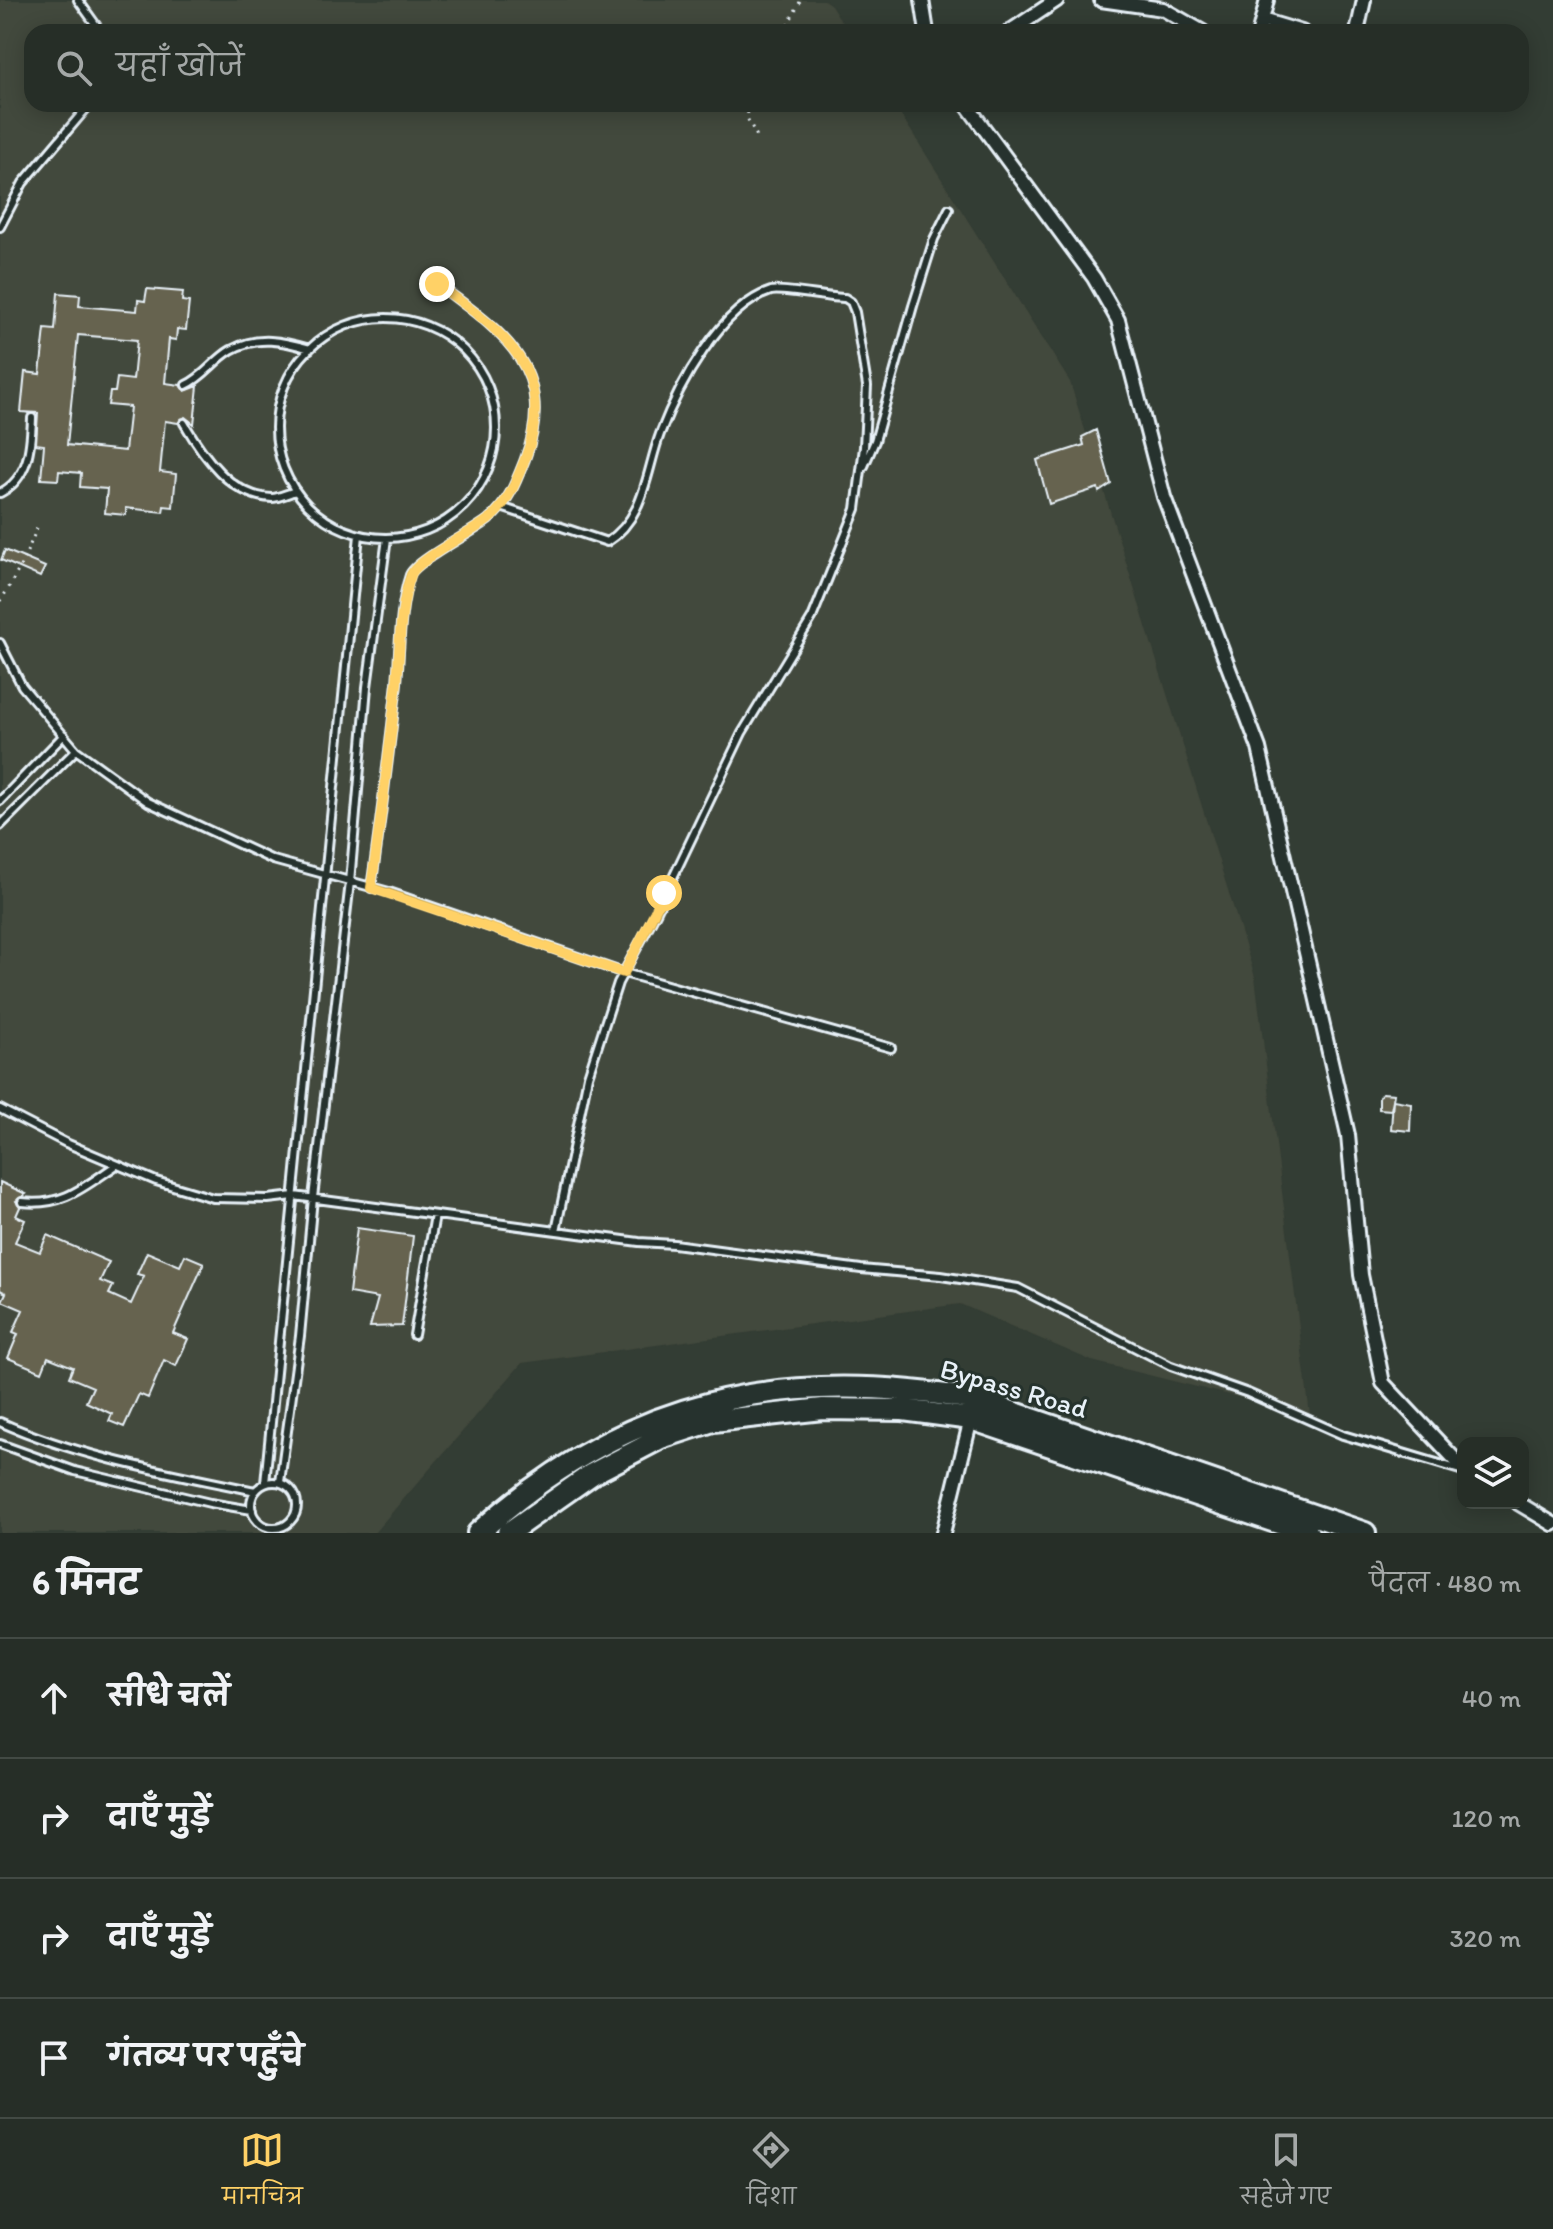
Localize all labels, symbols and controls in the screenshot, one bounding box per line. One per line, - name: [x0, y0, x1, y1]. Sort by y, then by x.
- search box: [24, 24, 1529, 112]
- icon: search: [52, 46, 96, 90]
- text: यहाँ खोजें: [116, 47, 244, 84]
- route end: [419, 266, 455, 302]
- route start: [646, 875, 682, 911]
- street label: Bypass Road: [937, 1351, 1092, 1425]
- map controls: [1457, 1437, 1529, 1509]
- button: layers: [1457, 1437, 1529, 1509]
- text: 6 मिनट: [32, 1562, 140, 1603]
- text: पैदल · 480 m: [1369, 1567, 1521, 1599]
- icon: ahead: [32, 1676, 76, 1720]
- text: सीधे चलें: [108, 1677, 230, 1714]
- text: 40 m: [1462, 1682, 1521, 1714]
- icon: right: [32, 1796, 76, 1840]
- text: दाएँ मुड़ें: [108, 1797, 211, 1834]
- text: 120 m: [1452, 1802, 1521, 1834]
- icon: right: [32, 1916, 76, 1960]
- text: दाएँ मुड़ें: [108, 1917, 211, 1954]
- text: 320 m: [1449, 1922, 1521, 1954]
- icon: arrive: [32, 2036, 76, 2080]
- text: गंतव्य पर पहुँचे: [108, 2037, 304, 2074]
- tab: मानचित्र: [222, 2128, 303, 2221]
- tab: दिशा: [747, 2128, 796, 2221]
- tab: सहेजे गए: [1240, 2128, 1331, 2221]

